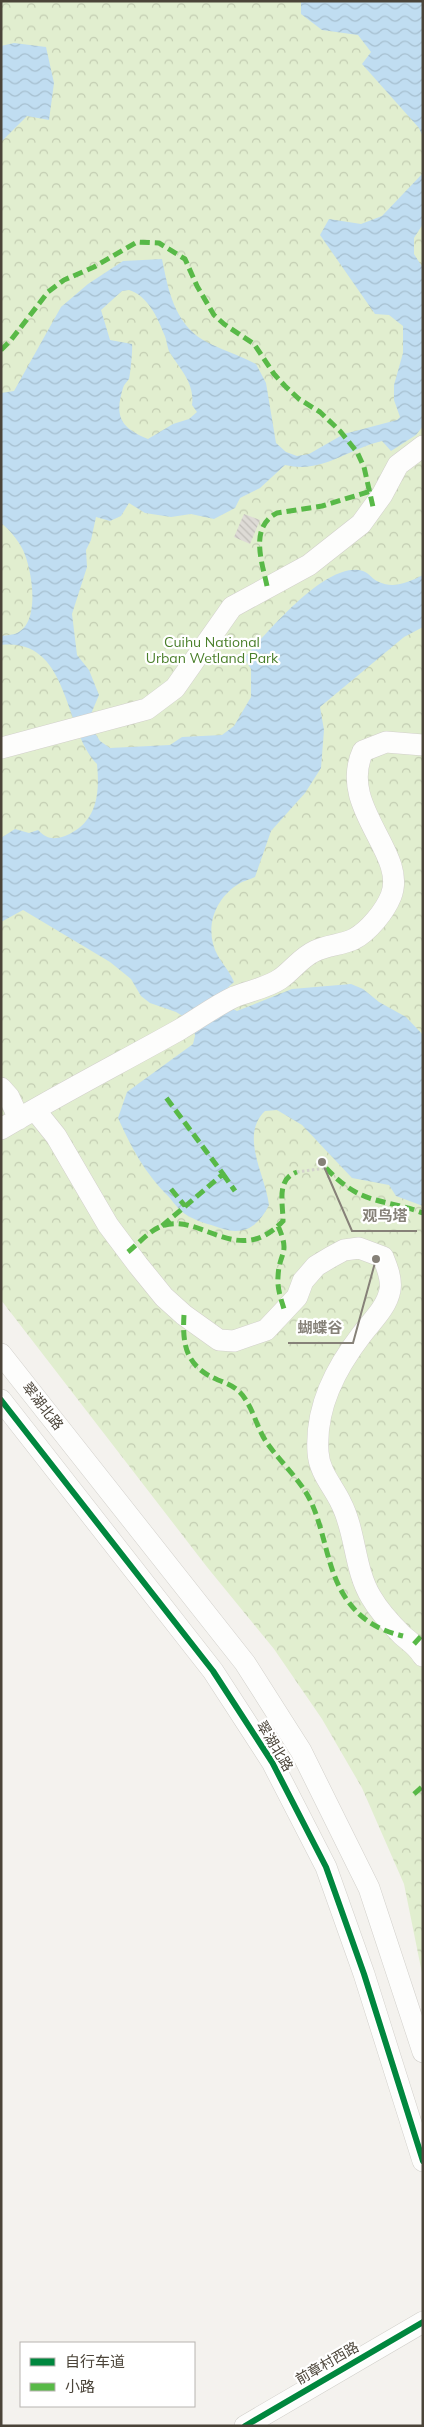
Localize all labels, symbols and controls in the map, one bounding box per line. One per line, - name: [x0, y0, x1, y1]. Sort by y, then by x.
- park label: Cuihu National Urban Wetland Park: [146, 633, 279, 667]
- callout: 观鸟塔: [352, 1201, 417, 1231]
- text: 观鸟塔: [362, 1206, 408, 1225]
- callout: 蝴蝶谷: [288, 1313, 353, 1343]
- text: 蝴蝶谷: [297, 1318, 343, 1337]
- street label: 翠湖北路: [19, 1378, 67, 1434]
- street label: 翠湖北路: [253, 1717, 297, 1775]
- street label: 前章村西路: [292, 2338, 362, 2388]
- legend: [20, 2342, 195, 2407]
- text: 自行车道: [65, 2352, 125, 2371]
- text: 小路: [65, 2377, 95, 2396]

